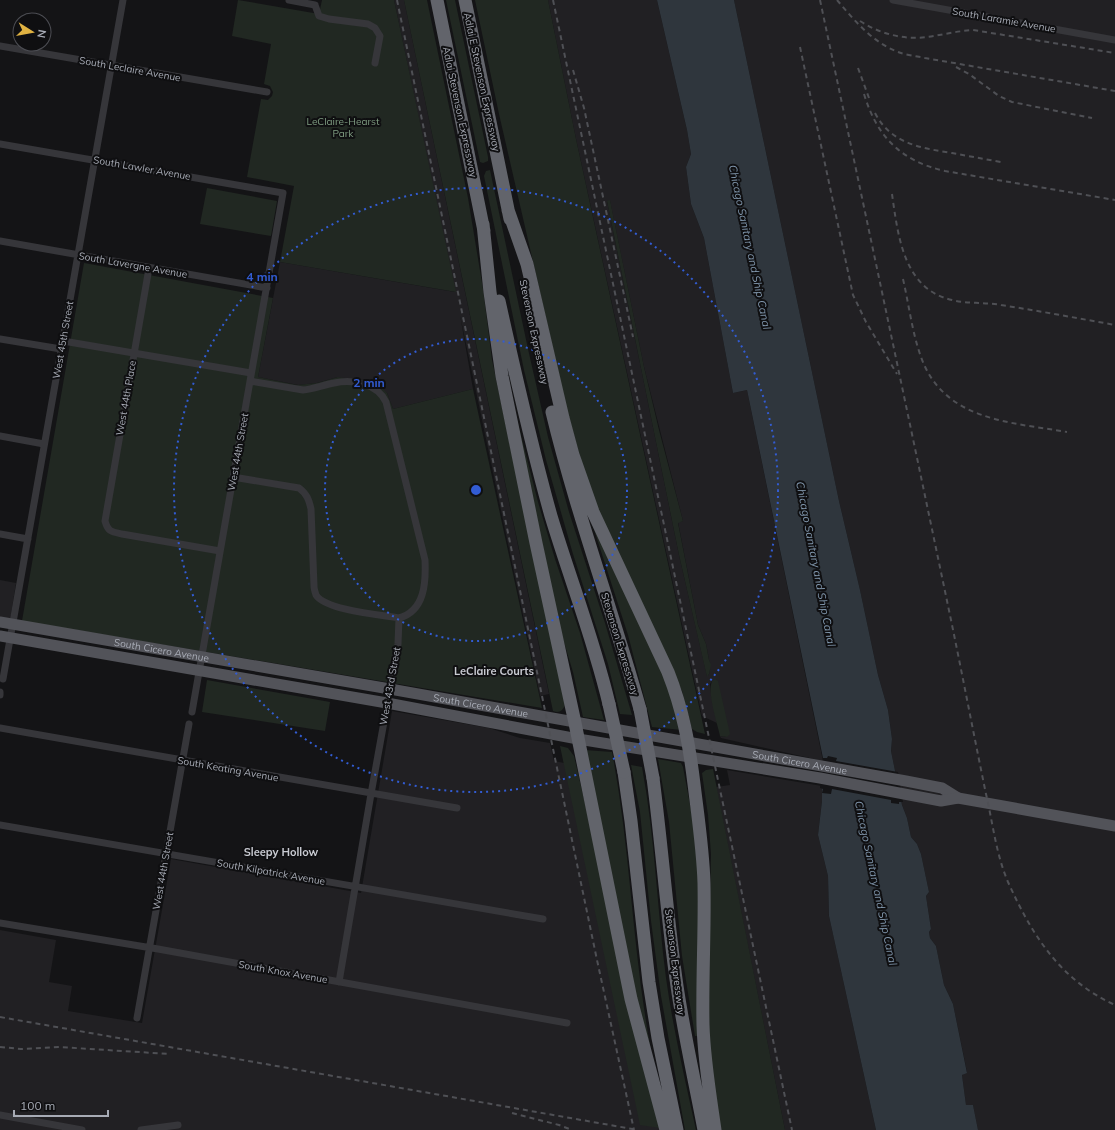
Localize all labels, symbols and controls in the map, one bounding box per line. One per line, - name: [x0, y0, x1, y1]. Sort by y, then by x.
- street label: South Laramie Avenue: [951, 5, 1057, 35]
- street label: Adlai E Stevenson Expressway: [461, 11, 503, 153]
- north arrow: [12, 12, 52, 52]
- text: N: [34, 28, 49, 39]
- street label: Adlai Stevenson Expressway: [440, 45, 480, 179]
- street label: South Leclaire Avenue: [78, 54, 182, 84]
- park label: LeClaire-Hearst Park: [307, 115, 380, 140]
- street label: South Lawler Avenue: [92, 153, 192, 183]
- water label: Chicago Sanitary and Ship Canal: [726, 163, 774, 331]
- street label: South Lavergne Avenue: [78, 249, 188, 281]
- text: 4 min: [246, 269, 278, 284]
- street label: Stevenson Expressway: [517, 279, 552, 386]
- street label: West 45th Street: [50, 300, 76, 380]
- street label: West 44th Place: [113, 359, 139, 437]
- text: 2 min: [353, 375, 385, 390]
- street label: West 44th Street: [225, 412, 251, 492]
- water label: Chicago Sanitary and Ship Canal: [793, 480, 839, 648]
- centre of rings: [469, 483, 483, 497]
- street label: Stevenson Expressway: [598, 591, 642, 698]
- street label: South Cicero Avenue: [113, 635, 210, 664]
- street label: West 43rd Street: [377, 646, 403, 726]
- district label: LeClaire Courts: [454, 664, 535, 678]
- street label: South Cicero Avenue: [432, 690, 529, 720]
- street label: South Cicero Avenue: [751, 747, 848, 777]
- street label: South Keating Avenue: [176, 754, 280, 784]
- water label: Chicago Sanitary and Ship Canal: [852, 799, 900, 967]
- street label: West 44th Street: [150, 831, 176, 911]
- district label: Sleepy Hollow: [244, 845, 319, 859]
- street label: South Kilpatrick Avenue: [216, 856, 326, 888]
- street label: Stevenson Expressway: [662, 908, 688, 1016]
- street label: South Knox Avenue: [237, 958, 329, 986]
- scale bar: [14, 1092, 108, 1118]
- text: 100 m: [20, 1098, 55, 1113]

